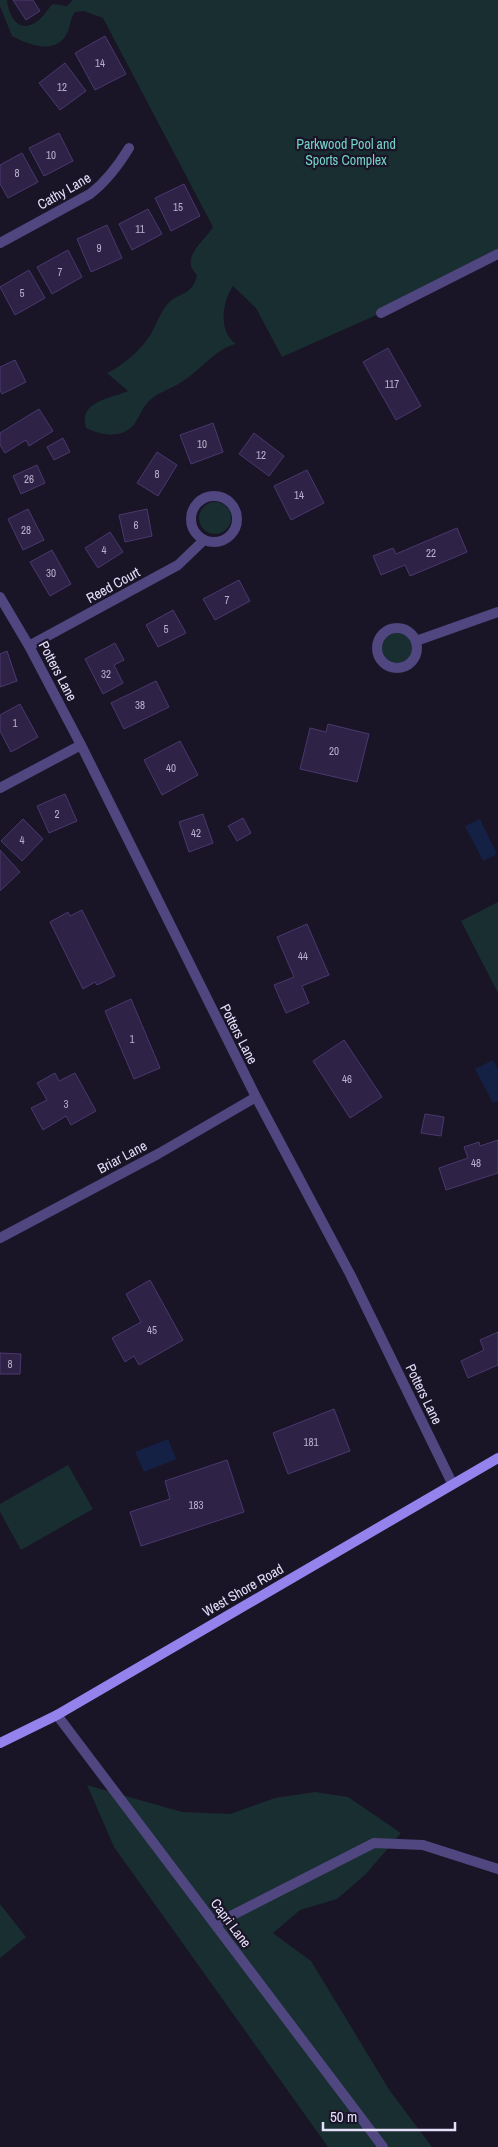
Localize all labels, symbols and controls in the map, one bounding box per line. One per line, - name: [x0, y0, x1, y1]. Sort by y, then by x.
- house number: 14: [95, 56, 105, 70]
- house number: 12: [57, 80, 67, 94]
- park label: Parkwood Pool and Sports Complex: [296, 135, 396, 169]
- house number: 10: [46, 148, 56, 162]
- house number: 8: [14, 166, 20, 180]
- street label: Cathy Lane: [34, 169, 94, 213]
- house number: 15: [173, 200, 183, 214]
- house number: 11: [135, 222, 145, 236]
- house number: 9: [96, 241, 102, 255]
- house number: 7: [57, 265, 63, 279]
- house number: 5: [19, 286, 25, 300]
- house number: 117: [385, 377, 399, 391]
- house number: 10: [197, 437, 207, 451]
- house number: 12: [256, 448, 266, 462]
- house number: 8: [154, 467, 160, 481]
- house number: 26: [24, 472, 34, 486]
- house number: 14: [294, 488, 304, 502]
- house number: 6: [133, 518, 139, 532]
- house number: 28: [21, 523, 31, 537]
- house number: 4: [101, 543, 107, 557]
- house number: 22: [426, 546, 436, 560]
- street label: Reed Court: [83, 563, 143, 607]
- house number: 30: [46, 566, 56, 580]
- house number: 7: [224, 593, 230, 607]
- house number: 5: [163, 622, 169, 636]
- street label: Potters Lane: [35, 638, 81, 704]
- house number: 32: [101, 667, 111, 681]
- house number: 38: [135, 698, 145, 712]
- house number: 1: [12, 716, 18, 730]
- house number: 20: [329, 744, 339, 758]
- house number: 40: [166, 761, 176, 775]
- house number: 2: [54, 807, 60, 821]
- house number: 42: [191, 826, 201, 840]
- house number: 4: [19, 833, 25, 847]
- house number: 44: [298, 949, 308, 963]
- street label: Potters Lane: [216, 1001, 262, 1067]
- house number: 1: [129, 1032, 135, 1046]
- house number: 46: [342, 1072, 352, 1086]
- house number: 3: [63, 1097, 69, 1111]
- street label: Briar Lane: [94, 1136, 150, 1178]
- house number: 48: [471, 1156, 481, 1170]
- house number: 45: [147, 1323, 157, 1337]
- house number: 8: [7, 1357, 13, 1371]
- street label: Potters Lane: [402, 1361, 446, 1427]
- house number: 181: [303, 1435, 319, 1449]
- house number: 183: [188, 1498, 204, 1512]
- street label: West Shore Road: [199, 1560, 287, 1620]
- street label: Capri Lane: [207, 1895, 255, 1951]
- scale bar: [323, 2100, 456, 2132]
- text: 50 m: [330, 2106, 357, 2127]

